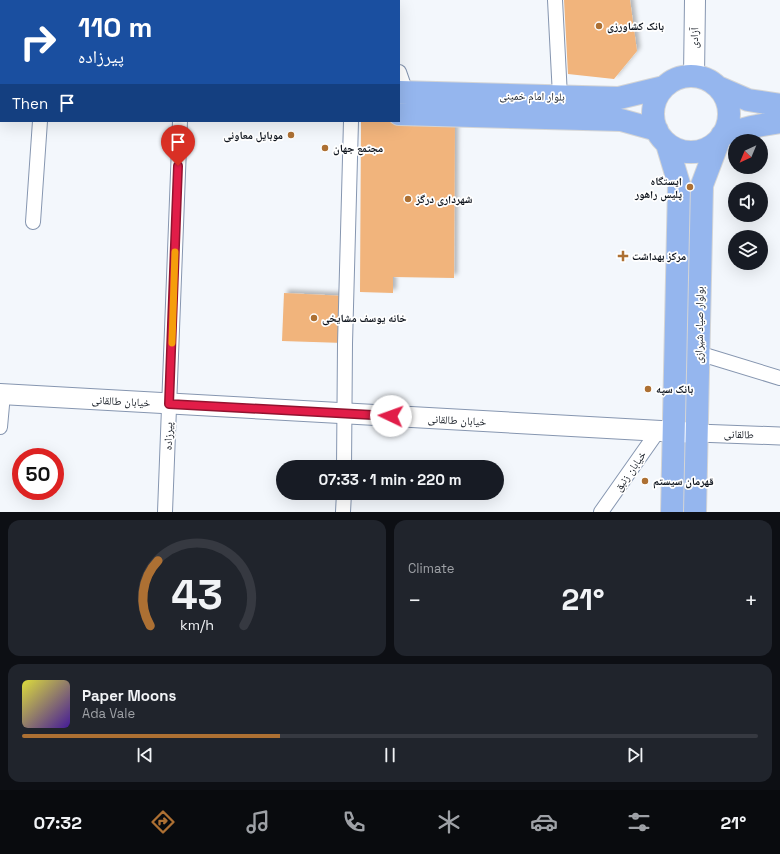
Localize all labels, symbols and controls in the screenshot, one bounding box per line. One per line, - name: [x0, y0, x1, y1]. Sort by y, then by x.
- text: 110 m: [78, 9, 152, 45]
- icon: right: [12, 16, 64, 68]
- place label: بانک کشاورزی: [607, 19, 664, 34]
- marker: بانک کشاورزی: [594, 21, 604, 31]
- street label: آزادی: [687, 27, 701, 49]
- text: پیرزاده: [78, 45, 124, 68]
- street label: بلوار امام خمینی: [499, 88, 565, 104]
- icon: arrive: [56, 92, 78, 114]
- text: Then: [12, 94, 48, 113]
- pin: [161, 125, 195, 166]
- place label: موبایل معاونی: [224, 128, 283, 143]
- marker: موبایل معاونی: [286, 130, 296, 140]
- icon: arrive: [167, 131, 189, 153]
- north arrow: [728, 134, 768, 174]
- map controls: [728, 134, 768, 270]
- place label: مجتمع جهان: [333, 141, 383, 156]
- marker: مجتمع جهان: [320, 143, 330, 153]
- place label: ایستگاه پلیس راهور: [634, 174, 682, 202]
- marker: ایستگاه پلیس راهور: [685, 182, 695, 192]
- button: sound: [728, 182, 768, 222]
- place label: شهرداری درگز: [415, 192, 473, 207]
- marker: شهرداری درگز: [403, 194, 413, 204]
- button: layers: [728, 230, 768, 270]
- place label: مرکز بهداشت: [632, 249, 686, 263]
- marker: مرکز بهداشت: [617, 250, 629, 262]
- street label: بولوار صیاد شیرازی: [691, 286, 707, 364]
- place label: خانه یوسف مشایخی: [322, 311, 407, 326]
- marker: خانه یوسف مشایخی: [309, 313, 319, 323]
- place label: بانک سپه: [656, 382, 693, 396]
- marker: بانک سپه: [643, 384, 653, 394]
- street label: خیابان طالقانی: [91, 392, 151, 410]
- position arrow: [370, 395, 412, 437]
- street label: خیابان طالقانی: [427, 411, 487, 429]
- street label: پیرزاده: [161, 422, 176, 450]
- street label: طالقانی: [724, 426, 754, 442]
- speed limit sign: 50: [12, 448, 64, 500]
- street label: خیابان زنبق: [611, 448, 649, 494]
- text: 07:33 · 1 min · 220 m: [318, 470, 462, 489]
- place label: قهرمان سیستم: [653, 474, 714, 489]
- marker: قهرمان سیستم: [640, 476, 650, 486]
- text: Climate: [408, 560, 454, 577]
- text: 43: [171, 568, 223, 621]
- text: 21°: [561, 580, 605, 619]
- text: −: [408, 586, 422, 614]
- text: +: [744, 586, 758, 614]
- text: km/h: [180, 616, 214, 634]
- text: Paper Moons: [82, 686, 176, 705]
- text: Ada Vale: [82, 705, 135, 722]
- icon: previous: [134, 744, 156, 766]
- icon: pause: [379, 744, 401, 766]
- icon: next: [624, 744, 646, 766]
- icon: directions: [149, 808, 177, 836]
- icon: music: [244, 808, 272, 836]
- icon: phone: [340, 808, 368, 836]
- icon: climate: [435, 808, 463, 836]
- icon: car: [530, 808, 558, 836]
- icon: filters: [625, 808, 653, 836]
- text: 07:32: [34, 811, 82, 834]
- text: 21°: [720, 811, 746, 834]

